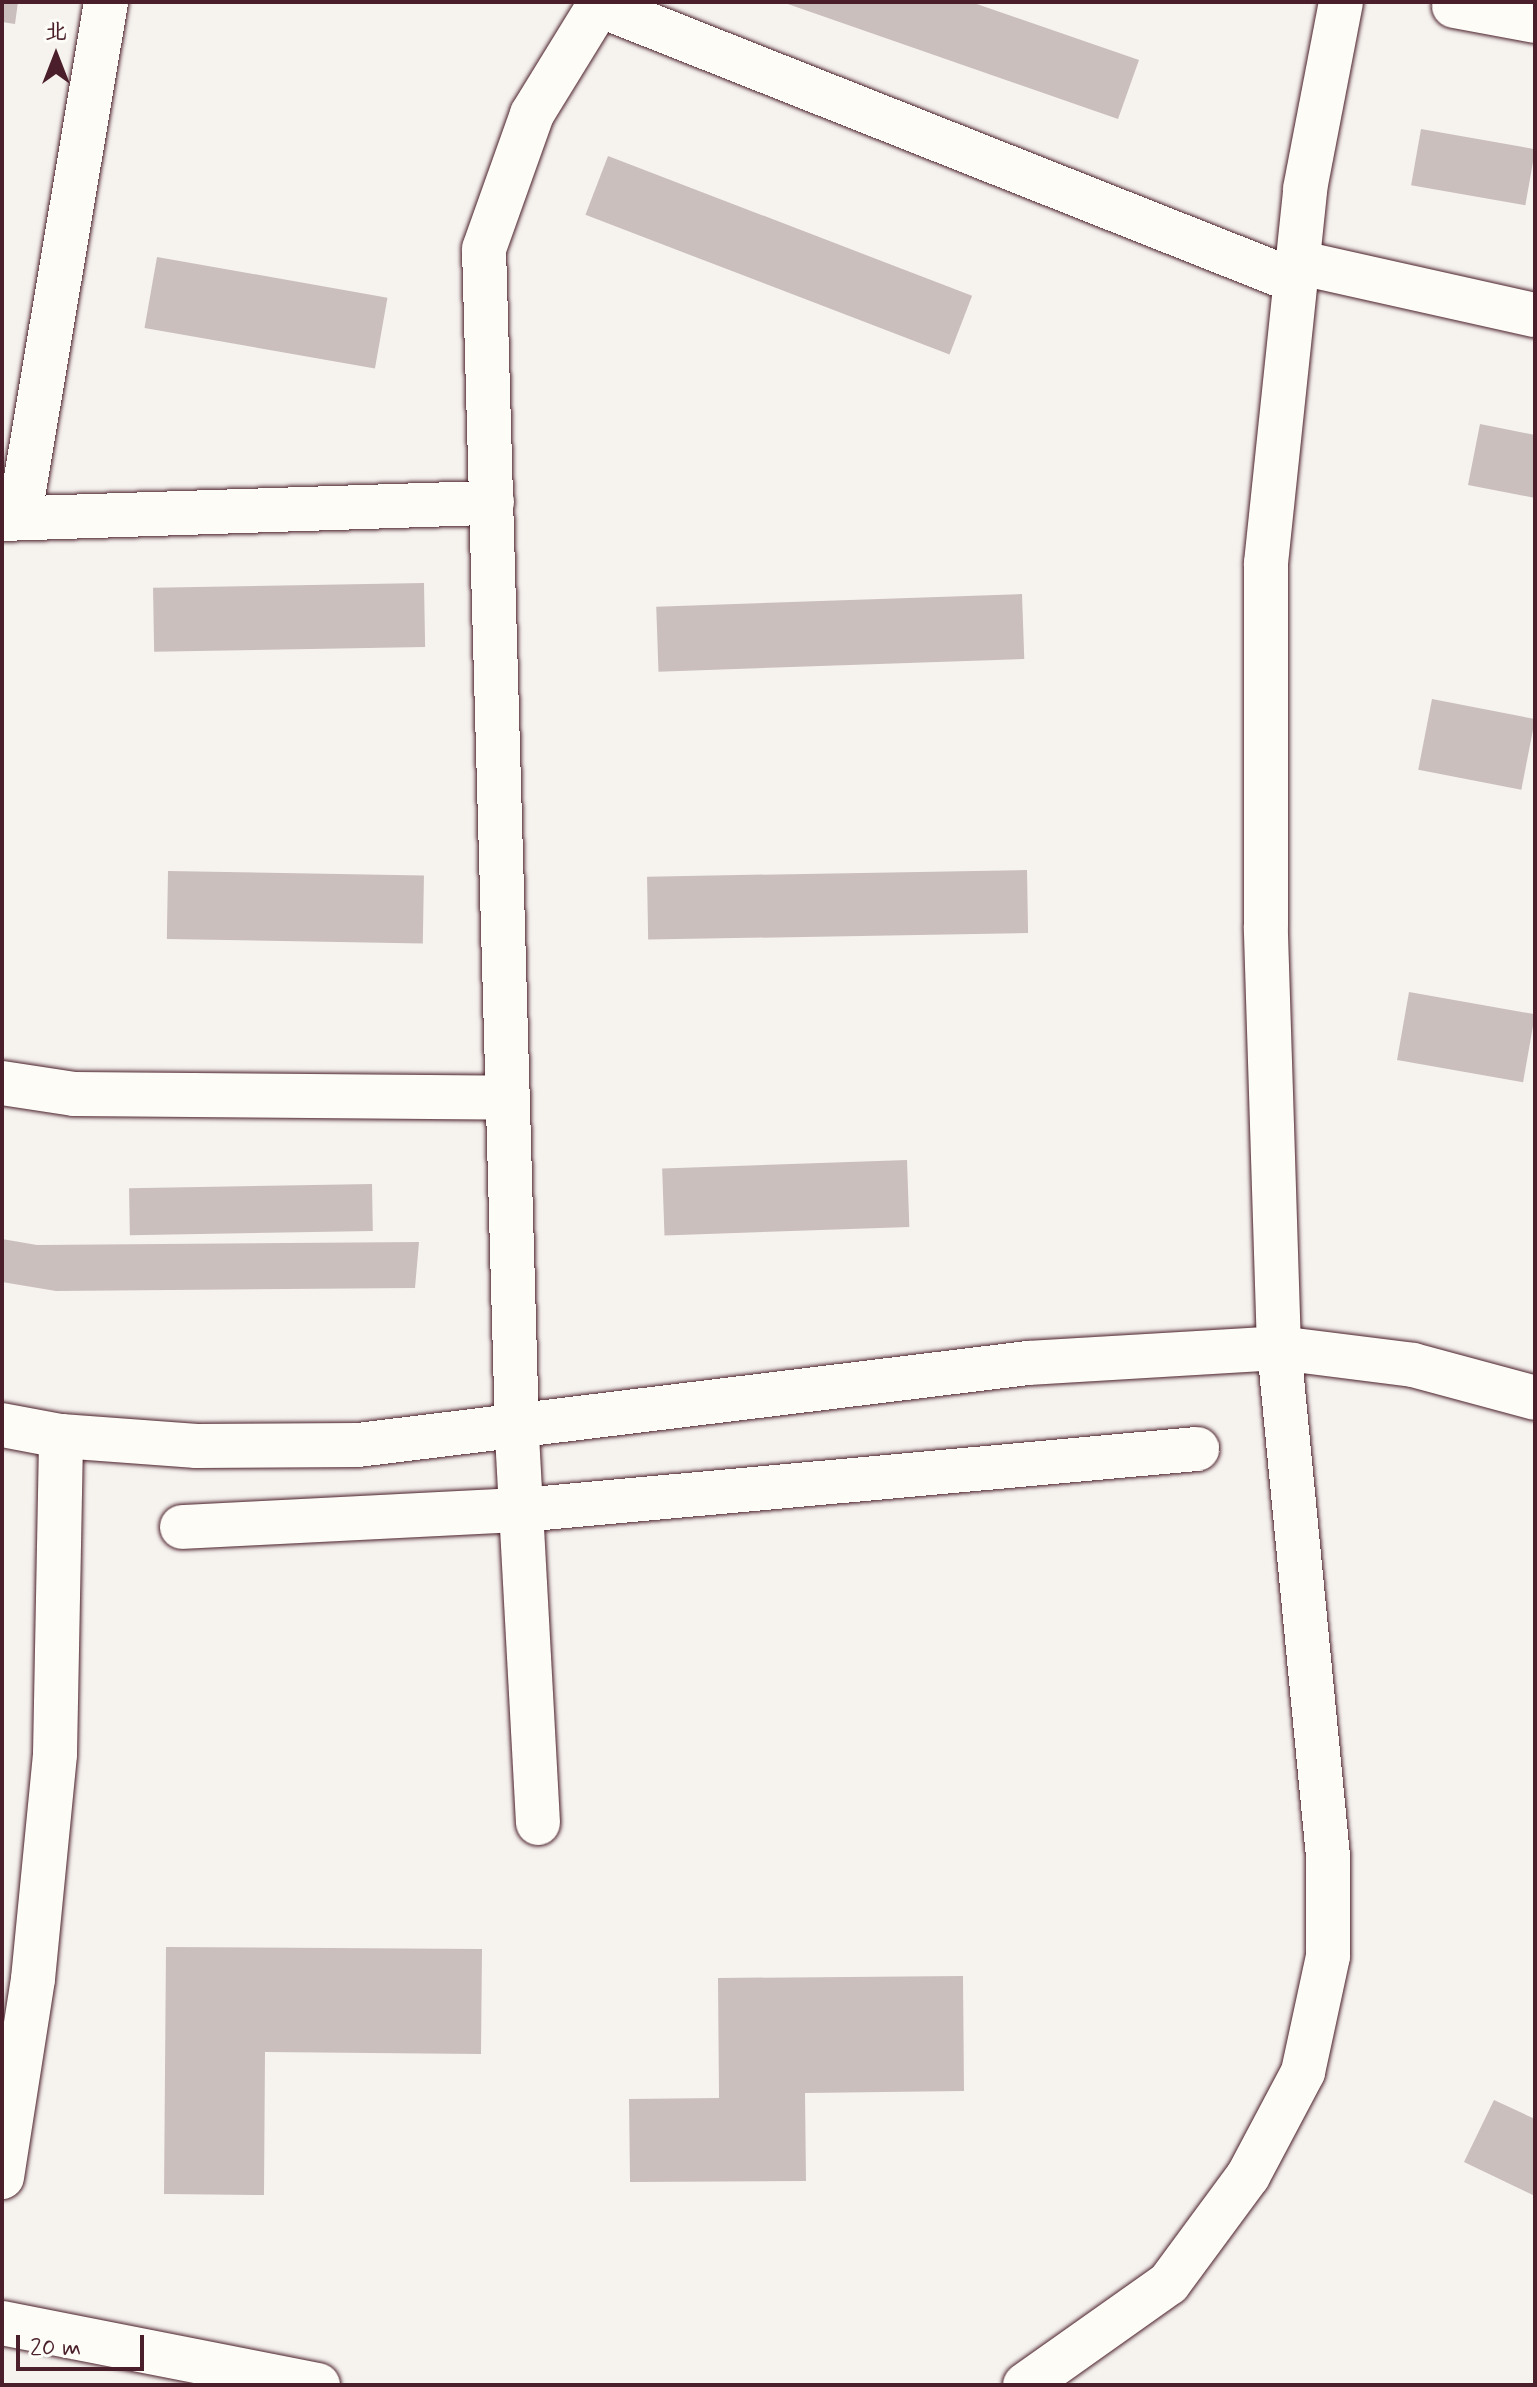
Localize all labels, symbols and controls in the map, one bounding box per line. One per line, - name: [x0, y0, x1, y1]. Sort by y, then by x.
- north arrow: [16, 16, 96, 96]
- text: 北: [45, 18, 67, 46]
- scale bar: [20, 2319, 148, 2369]
- text: 20 m: [30, 2333, 81, 2364]

